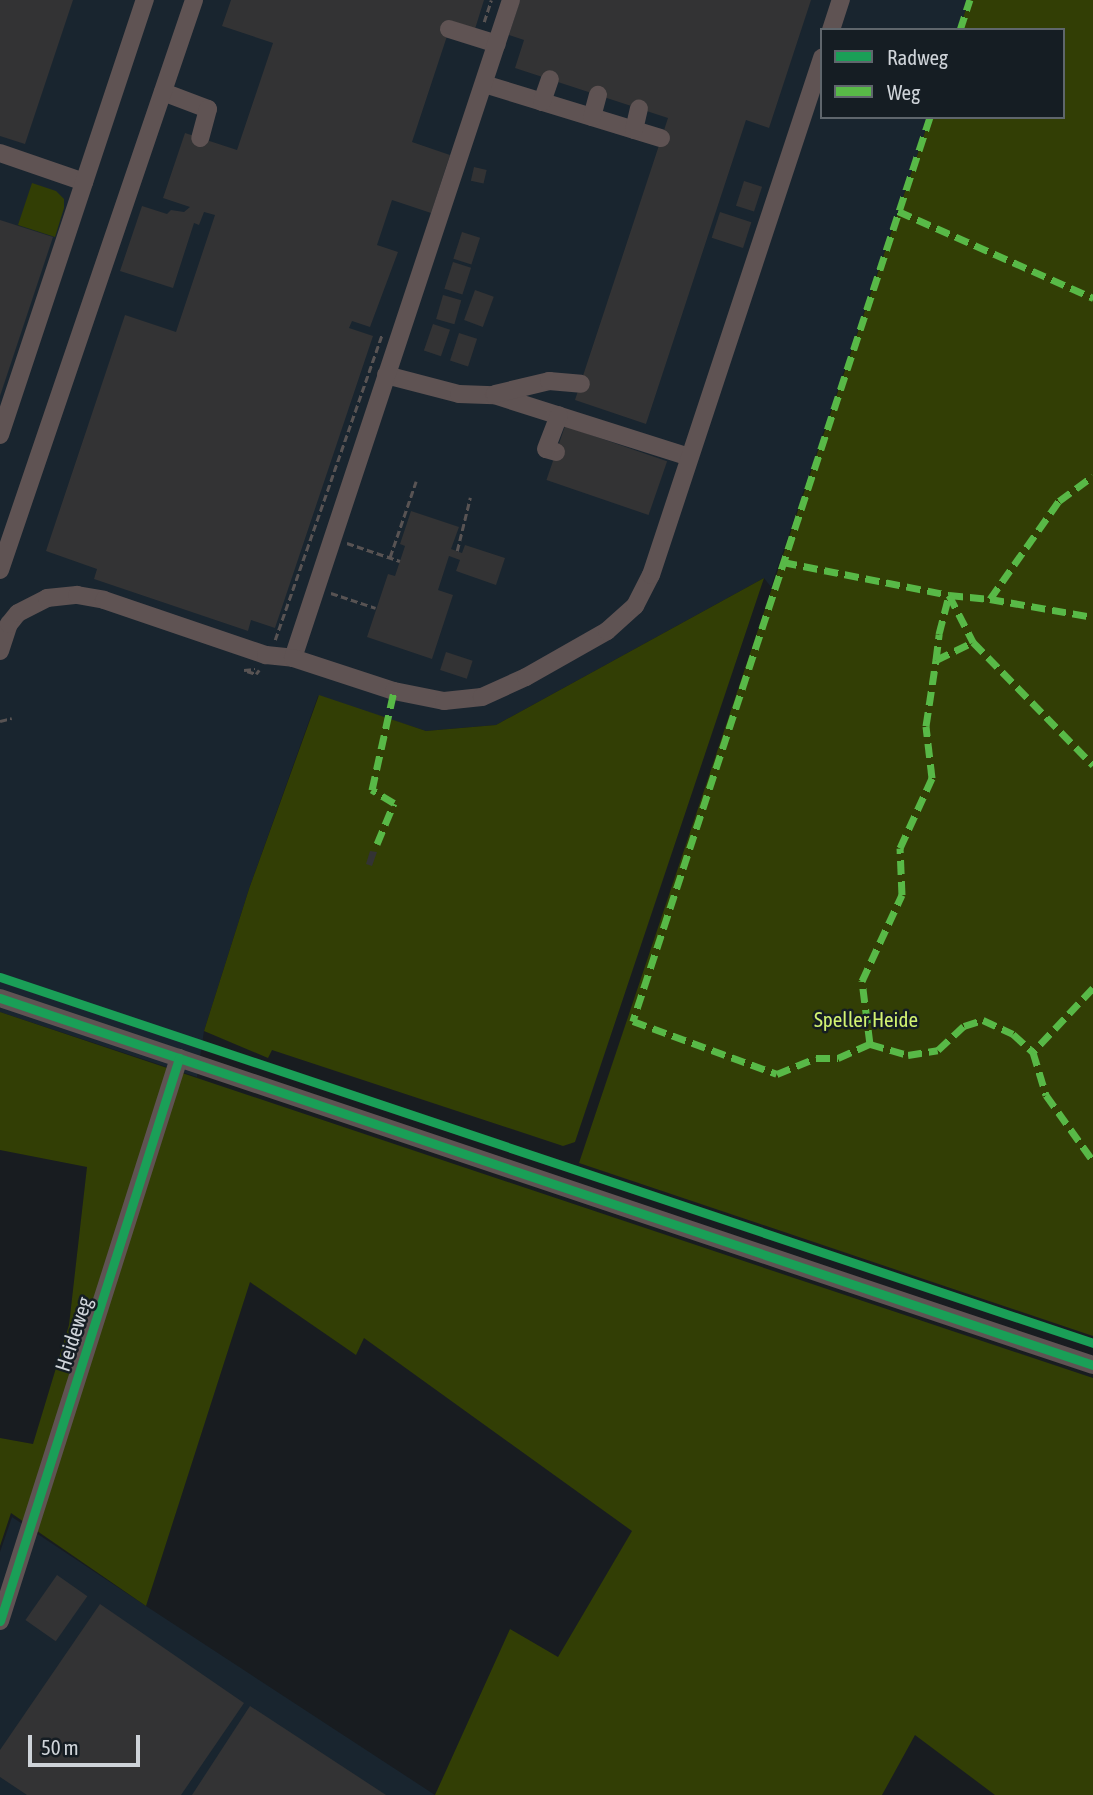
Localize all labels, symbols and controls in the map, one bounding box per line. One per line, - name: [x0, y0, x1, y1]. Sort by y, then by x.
- legend: [820, 28, 1065, 119]
- text: Radweg: [887, 45, 948, 69]
- text: Weg: [887, 80, 920, 104]
- park label: Speller Heide: [814, 1006, 918, 1032]
- street label: Heideweg: [49, 1294, 97, 1374]
- scale bar: [32, 1722, 144, 1766]
- text: 50 m: [41, 1735, 79, 1759]

